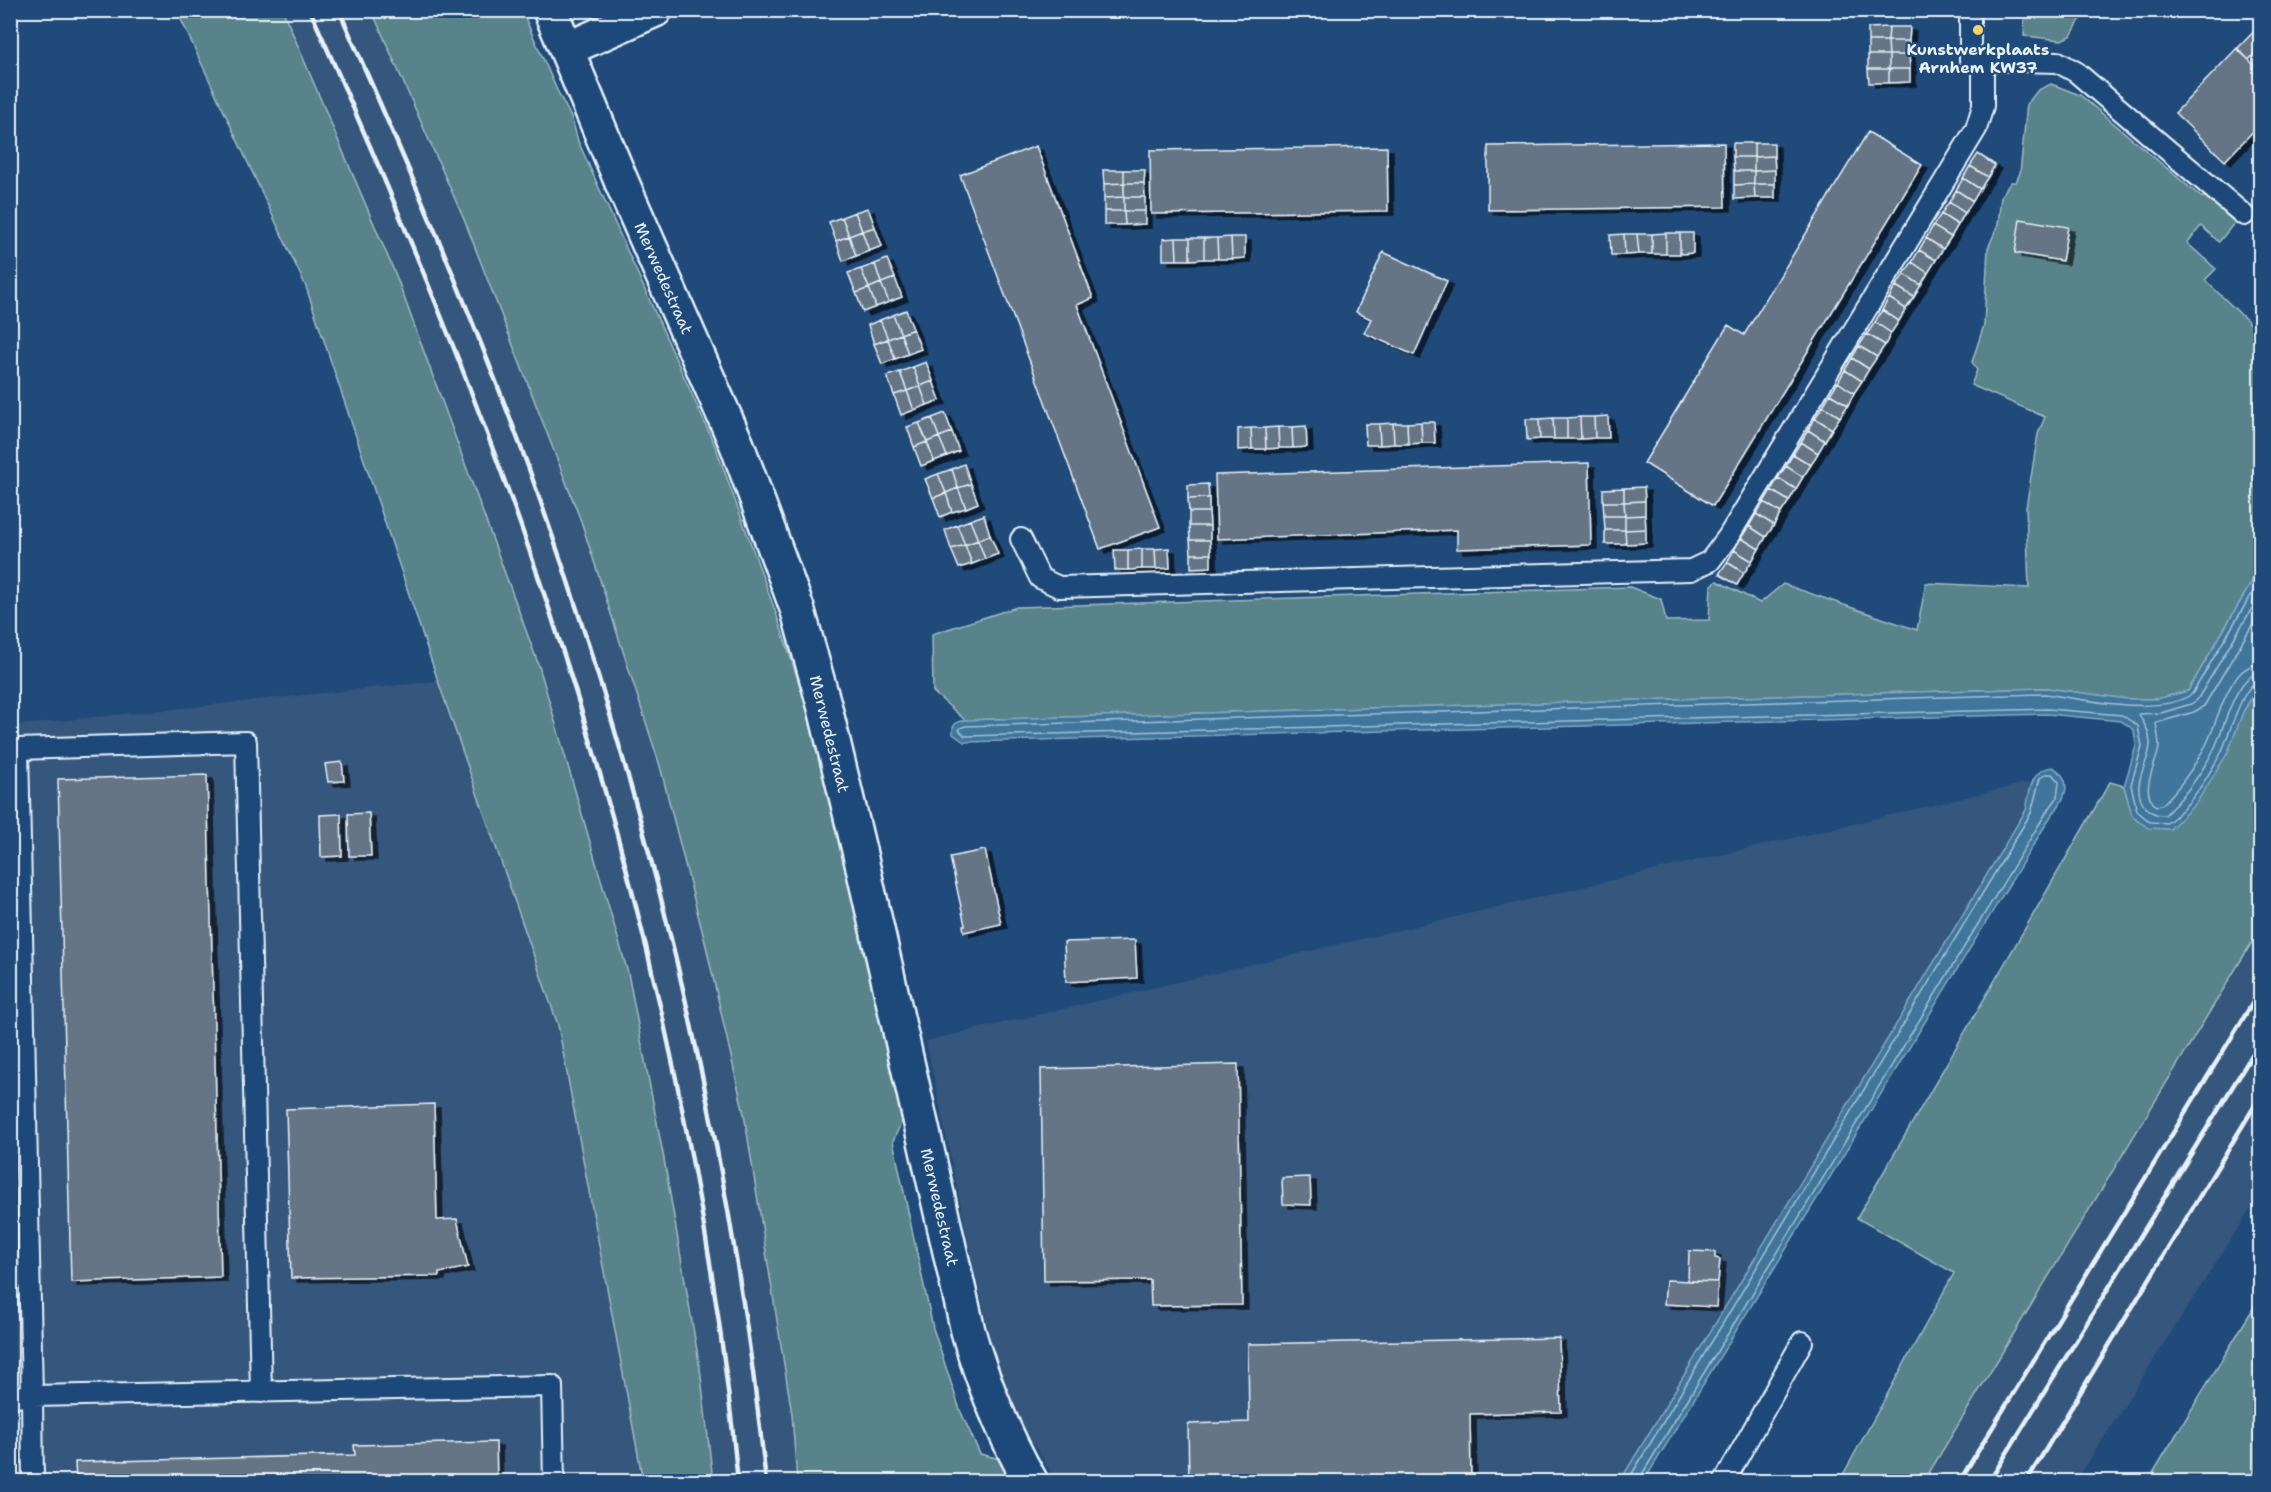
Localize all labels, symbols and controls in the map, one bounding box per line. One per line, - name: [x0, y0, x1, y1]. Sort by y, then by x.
- marker: Kunstwerkplaats Arnhem KW37: [1971, 23, 1985, 37]
- place label: Kunstwerkplaats Arnhem KW37: [1907, 39, 2049, 78]
- street label: Merwedestraat: [629, 219, 698, 337]
- street label: Merwedestraat: [805, 673, 854, 795]
- street label: Merwedestraat: [916, 1146, 963, 1268]

